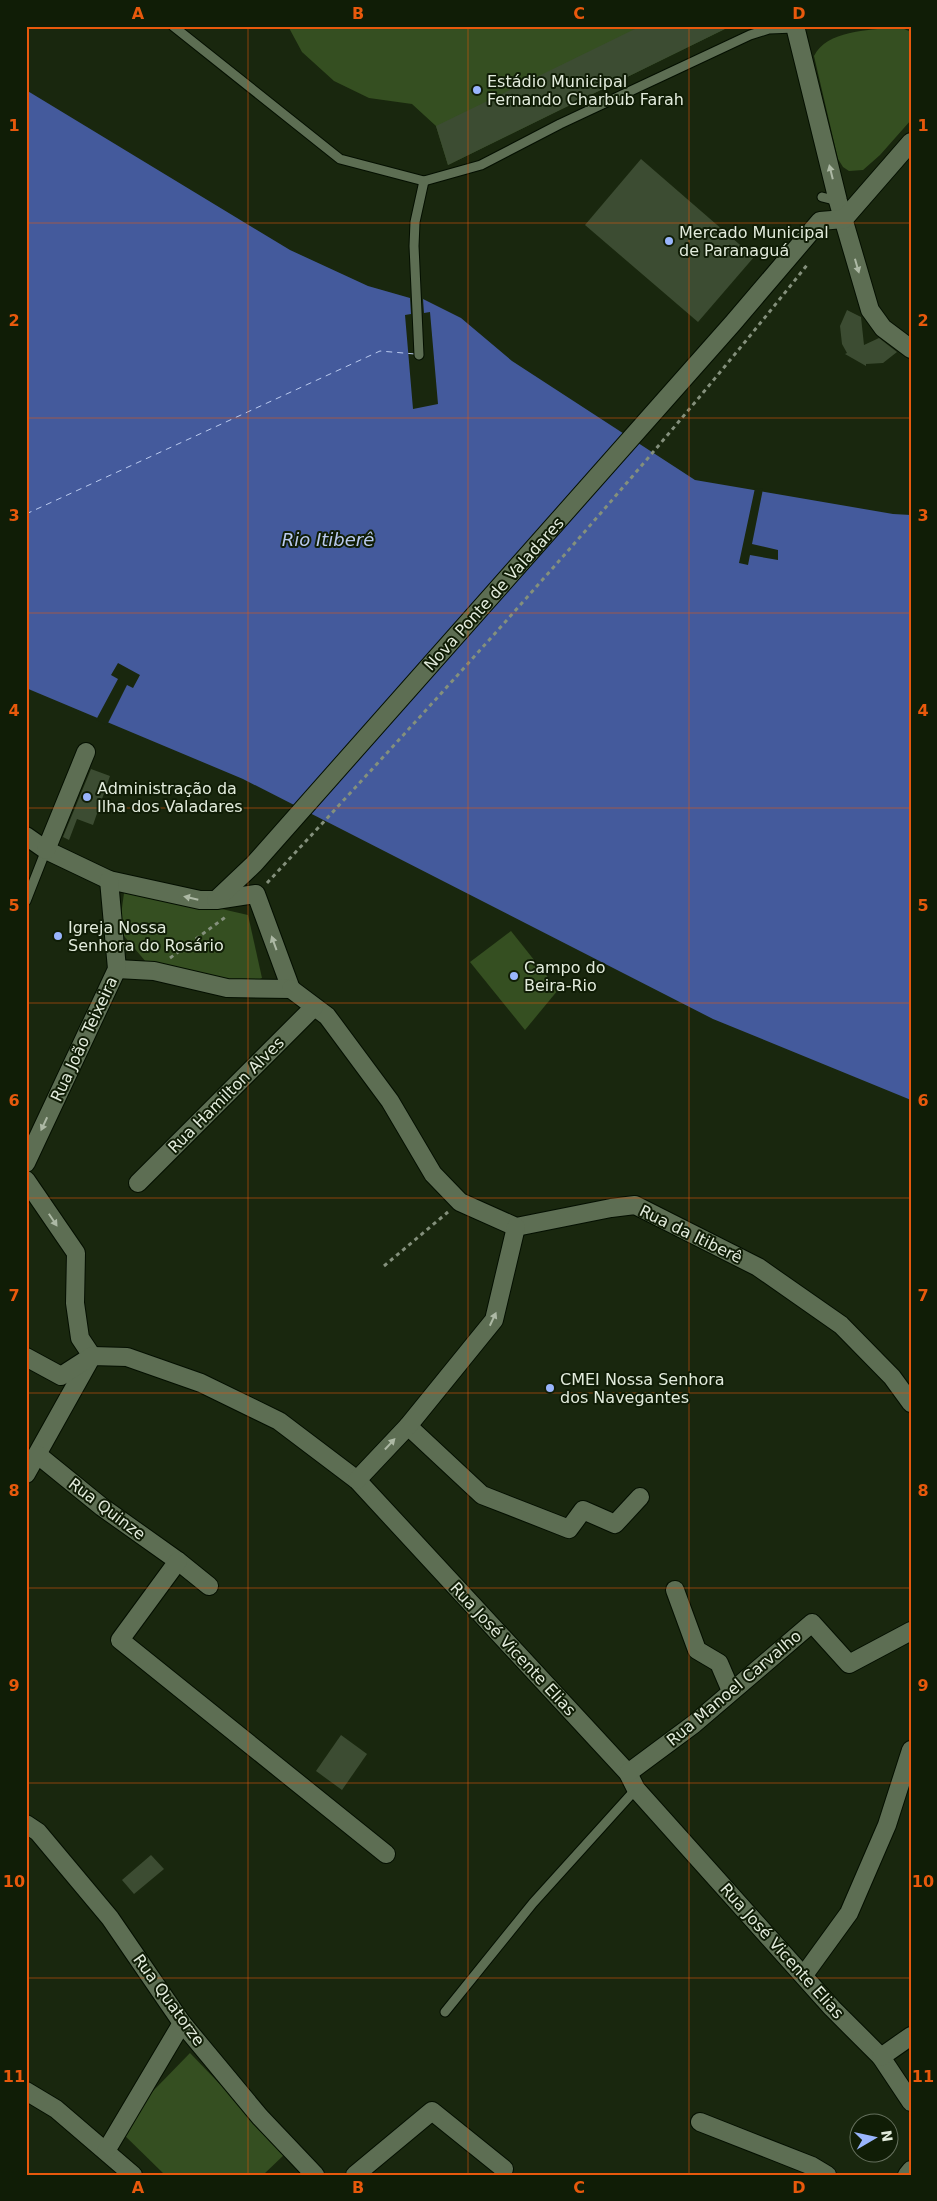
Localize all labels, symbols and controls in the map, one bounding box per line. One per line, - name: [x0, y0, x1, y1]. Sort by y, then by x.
- text: A: [132, 4, 145, 23]
- text: B: [352, 4, 364, 23]
- text: C: [573, 4, 585, 23]
- text: D: [792, 4, 806, 23]
- place label: Estádio Municipal Fernando Charbub Farah: [487, 72, 684, 109]
- marker: Estádio Municipal Fernando Charbub Farah: [471, 84, 483, 96]
- text: 1: [8, 116, 20, 135]
- text: 1: [917, 116, 929, 135]
- one-way arrow: [827, 165, 835, 180]
- place label: Mercado Municipal de Paranaguá: [679, 223, 829, 260]
- marker: Mercado Municipal de Paranaguá: [663, 235, 675, 247]
- one-way arrow: [854, 259, 862, 274]
- text: 2: [8, 311, 20, 330]
- text: 2: [917, 311, 929, 330]
- text: 3: [8, 506, 20, 525]
- text: 3: [917, 506, 929, 525]
- street label: Nova Ponte de Valadares: [420, 513, 568, 675]
- water label: Rio Itiberê: [282, 529, 374, 550]
- text: 4: [8, 701, 20, 720]
- text: 4: [917, 701, 929, 720]
- place label: Administração da Ilha dos Valadares: [97, 779, 243, 816]
- marker: Administração da Ilha dos Valadares: [81, 791, 93, 803]
- one-way arrow: [182, 893, 198, 901]
- text: 5: [8, 896, 20, 915]
- text: 5: [917, 896, 929, 915]
- place label: Igreja Nossa Senhora do Rosário: [68, 918, 224, 955]
- marker: Igreja Nossa Senhora do Rosário: [52, 930, 64, 942]
- one-way arrow: [270, 935, 277, 950]
- place label: Campo do Beira-Rio: [524, 958, 606, 995]
- marker: Campo do Beira-Rio: [508, 970, 520, 982]
- street label: Rua João Teixeira: [47, 974, 121, 1104]
- street label: Rua Hamilton Alves: [164, 1033, 288, 1157]
- text: 6: [8, 1091, 20, 1110]
- text: 6: [917, 1091, 929, 1110]
- one-way arrow: [40, 1117, 48, 1131]
- street label: Rua da Itiberê: [637, 1201, 745, 1267]
- one-way arrow: [49, 1214, 58, 1227]
- text: 7: [8, 1286, 20, 1305]
- text: 7: [917, 1286, 929, 1305]
- one-way arrow: [489, 1312, 497, 1326]
- place label: CMEI Nossa Senhora dos Navegantes: [560, 1370, 725, 1407]
- marker: CMEI Nossa Senhora dos Navegantes: [544, 1382, 556, 1394]
- one-way arrow: [384, 1439, 396, 1451]
- street label: Rua Quinze: [65, 1474, 149, 1544]
- text: 8: [8, 1481, 20, 1500]
- text: 8: [917, 1481, 929, 1500]
- street label: Rua José Vicente Elias: [446, 1578, 580, 1720]
- street label: Rua Manoel Carvalho: [663, 1626, 805, 1750]
- text: 9: [8, 1676, 20, 1695]
- text: 9: [917, 1676, 929, 1695]
- text: 10: [3, 1872, 25, 1891]
- text: 10: [912, 1872, 934, 1891]
- street label: Rua José Vicente Elias: [716, 1879, 848, 2023]
- street label: Rua Quatorze: [129, 1950, 209, 2050]
- text: 11: [3, 2067, 25, 2086]
- text: 11: [912, 2067, 934, 2086]
- north arrow: [850, 2114, 900, 2164]
- text: N: [878, 2129, 896, 2143]
- text: A: [132, 2178, 145, 2197]
- text: B: [352, 2178, 364, 2197]
- text: C: [573, 2178, 585, 2197]
- text: D: [792, 2178, 806, 2197]

